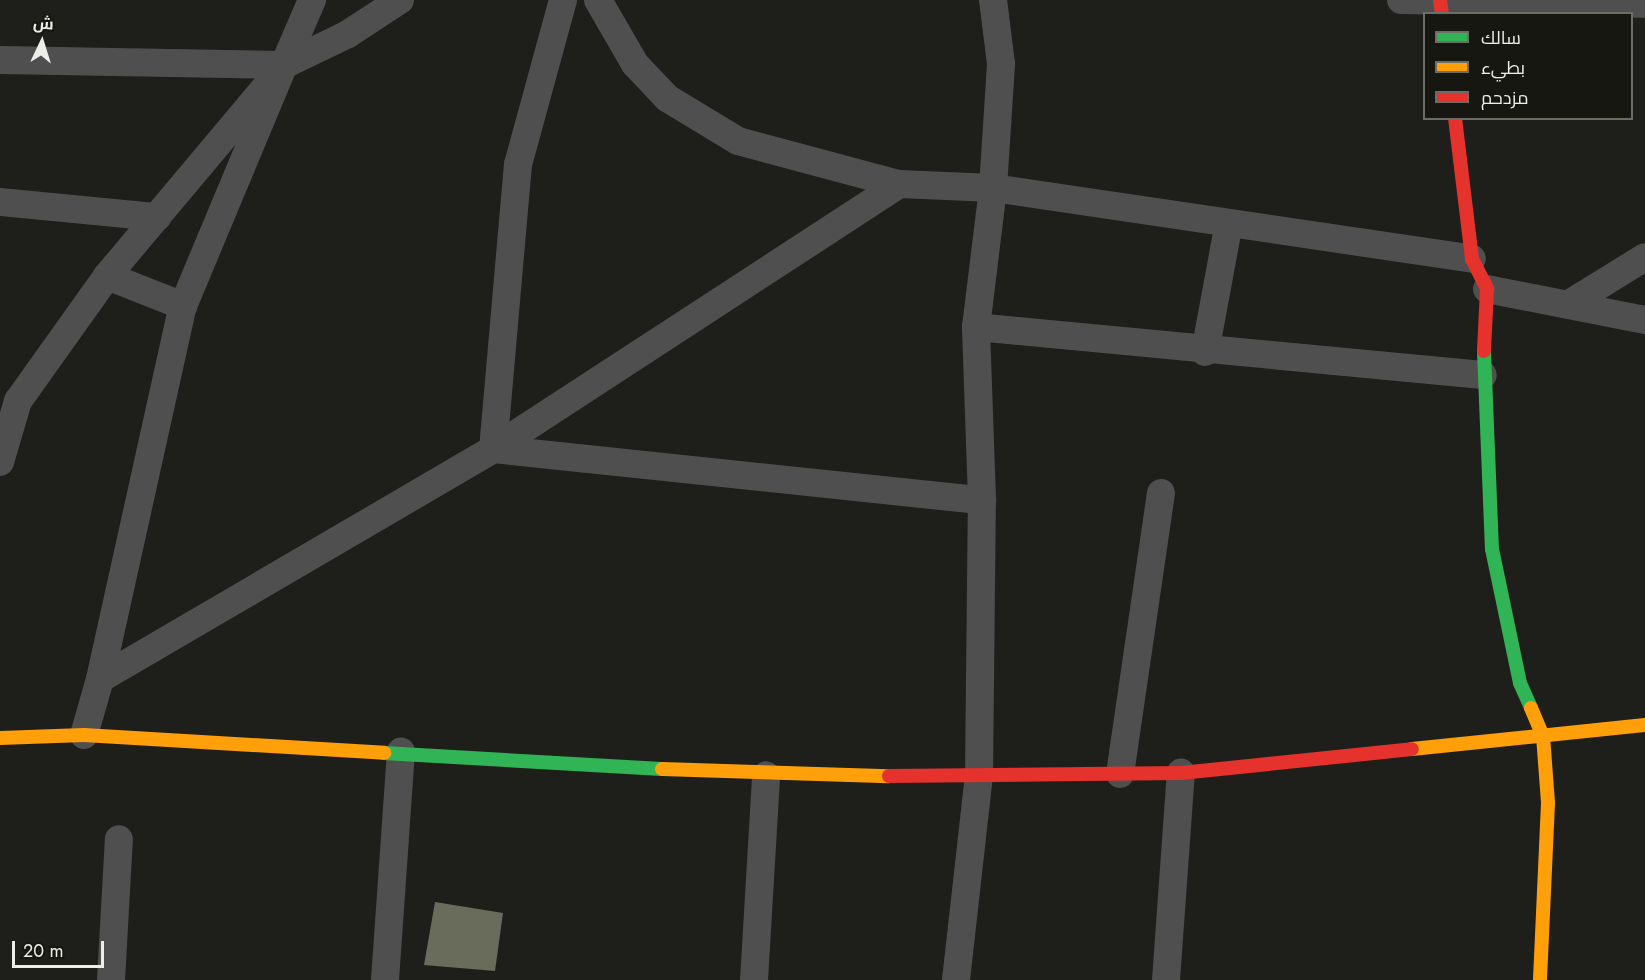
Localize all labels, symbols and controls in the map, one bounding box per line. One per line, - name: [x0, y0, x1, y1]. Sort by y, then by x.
- text: ش: [32, 11, 54, 36]
- north arrow: [12, 12, 72, 72]
- legend: [1423, 12, 1633, 120]
- text: سالك: [1481, 25, 1521, 51]
- text: بطيء: [1481, 55, 1525, 81]
- text: مزدحم: [1481, 85, 1529, 111]
- scale bar: [15, 929, 106, 967]
- text: 20 m: [23, 938, 63, 964]

